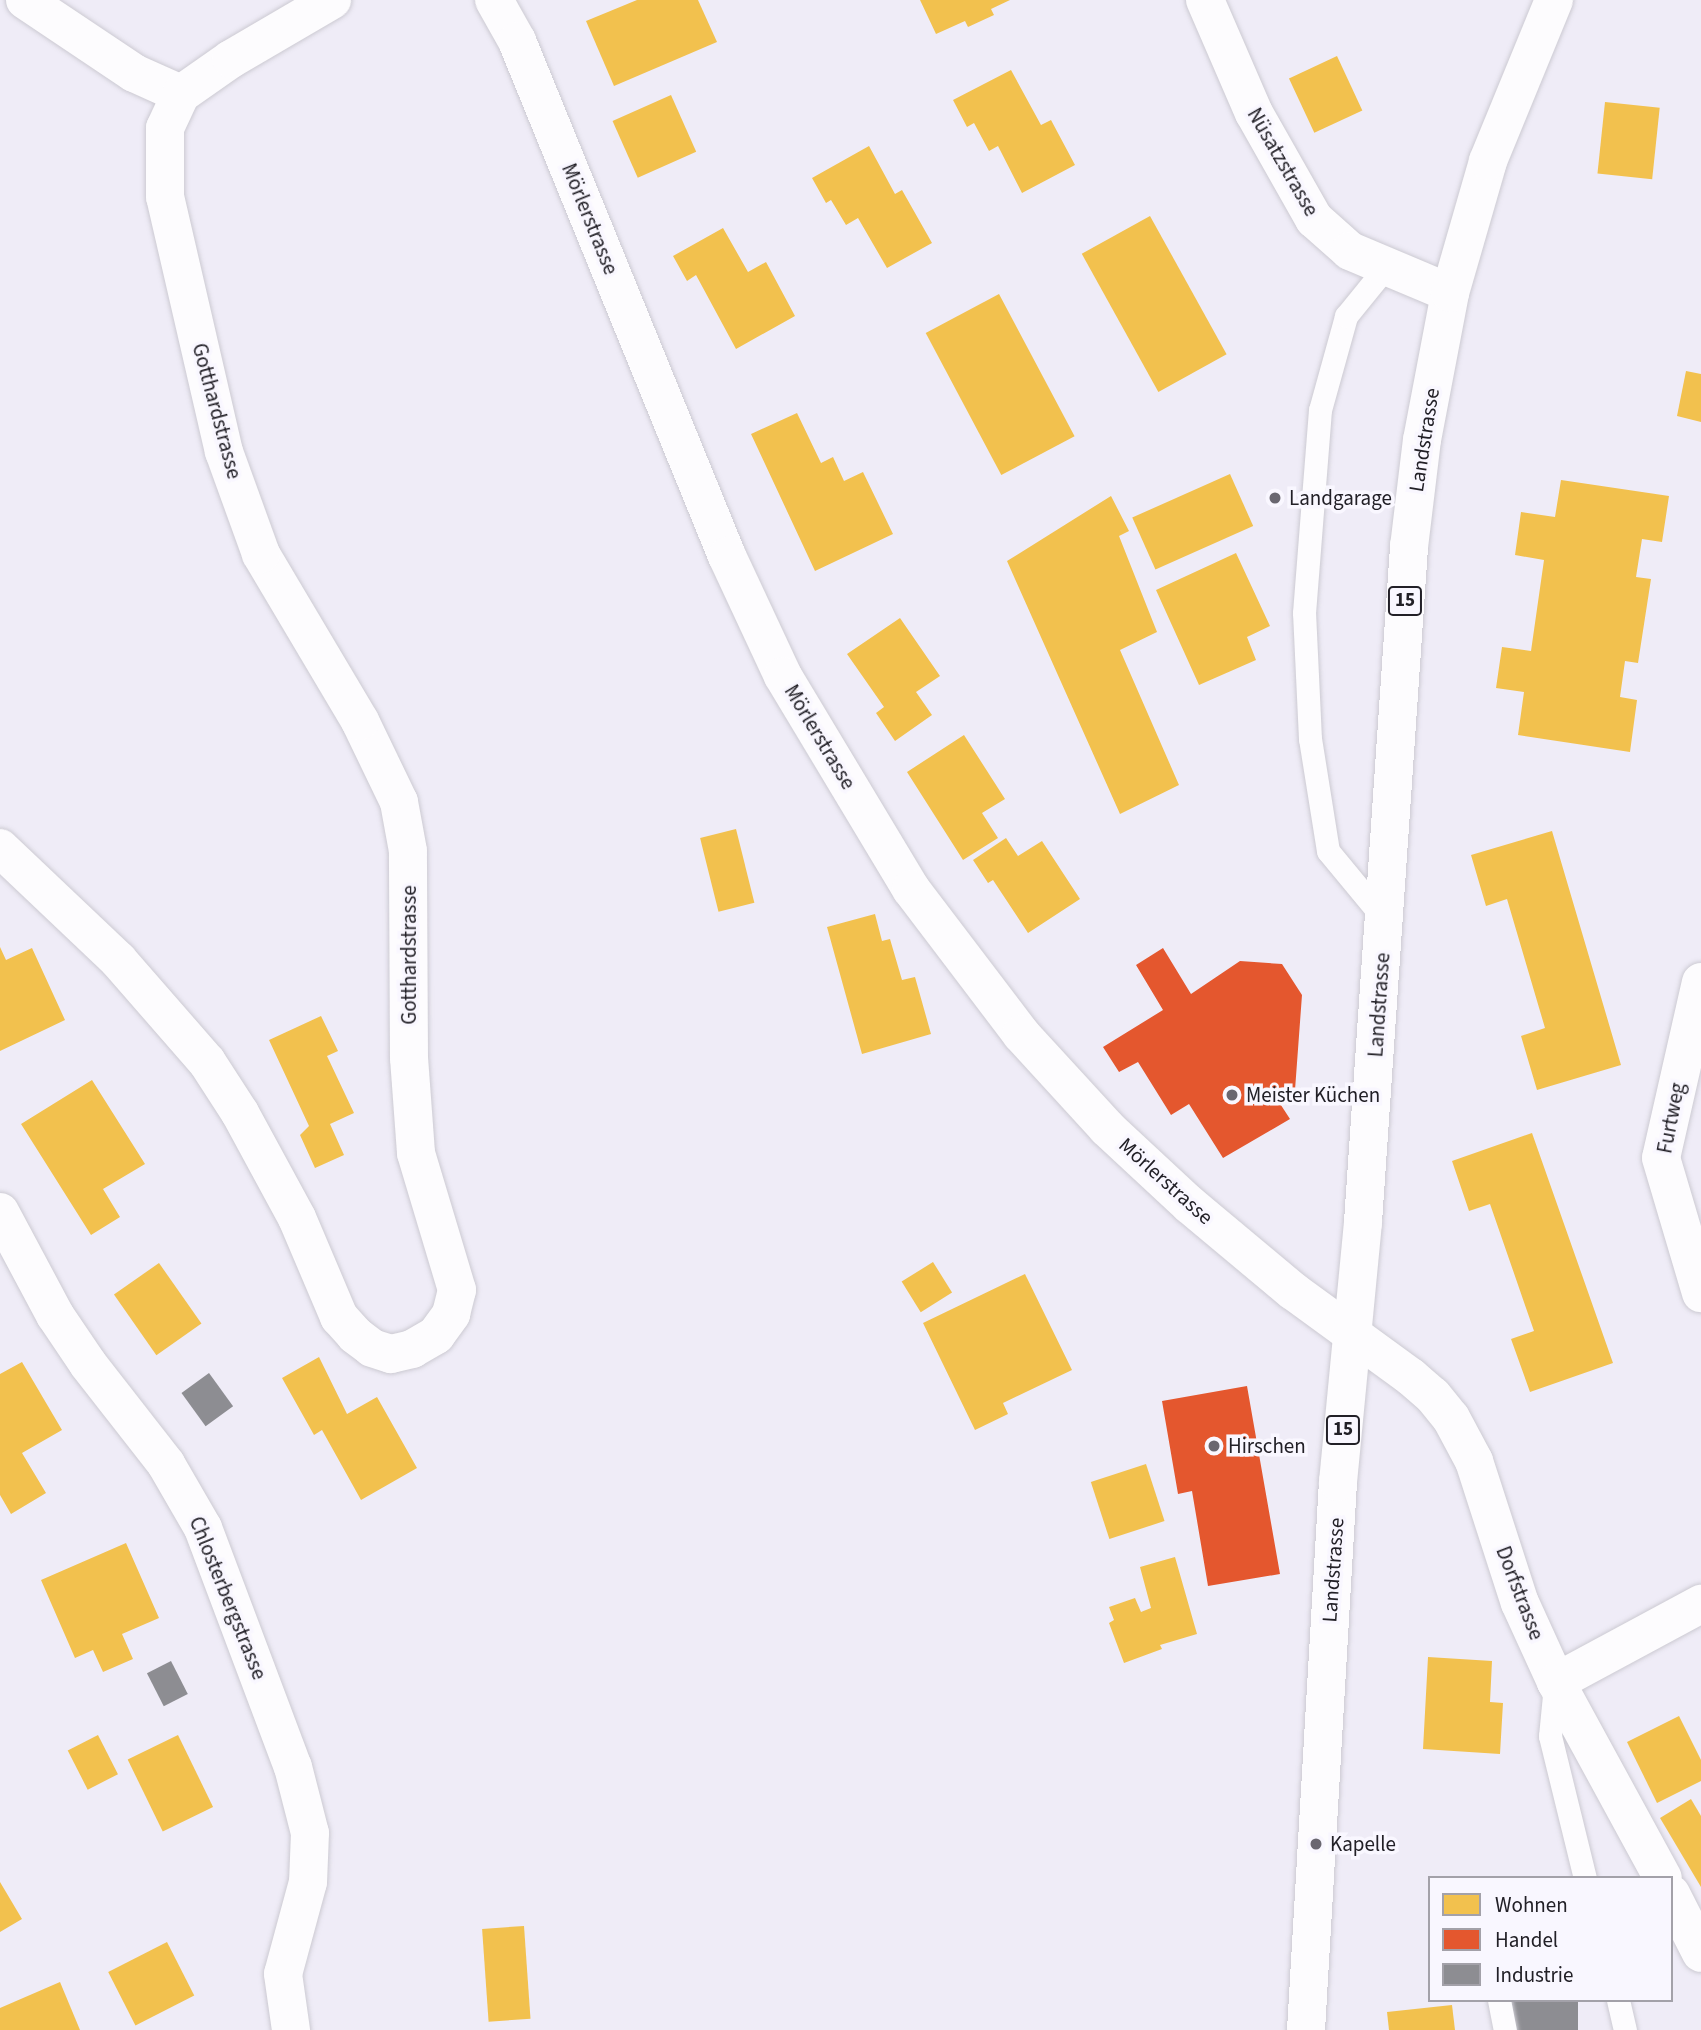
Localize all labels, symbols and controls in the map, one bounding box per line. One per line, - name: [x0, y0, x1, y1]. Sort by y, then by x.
- street label: Nüsatzstrasse: [1242, 103, 1324, 221]
- street label: Mörlerstrasse: [556, 160, 624, 278]
- street label: Gotthardstrasse: [187, 340, 247, 482]
- street label: Landstrasse: [1403, 386, 1445, 494]
- place label: Landgarage: [1289, 485, 1392, 511]
- marker: Landgarage: [1267, 490, 1283, 506]
- road number: 15: [1388, 586, 1422, 616]
- street label: Mörlerstrasse: [779, 680, 861, 794]
- street label: Gotthardstrasse: [396, 885, 422, 1025]
- street label: Landstrasse: [1363, 952, 1395, 1058]
- street label: Furtweg: [1652, 1080, 1690, 1156]
- place label: Meister Küchen: [1246, 1082, 1380, 1108]
- marker: Meister Küchen: [1224, 1087, 1240, 1103]
- street label: Mörlerstrasse: [1114, 1132, 1218, 1230]
- road number: 15: [1326, 1414, 1360, 1446]
- place label: Hirschen: [1228, 1433, 1306, 1459]
- marker: Hirschen: [1206, 1438, 1222, 1454]
- street label: Chlosterbergstrasse: [184, 1513, 272, 1683]
- street label: Landstrasse: [1317, 1517, 1349, 1623]
- street label: Dorfstrasse: [1491, 1543, 1549, 1643]
- place label: Kapelle: [1330, 1831, 1396, 1857]
- marker: Kapelle: [1308, 1836, 1324, 1852]
- legend: [1428, 1876, 1673, 2002]
- text: Wohnen: [1495, 1890, 1568, 1920]
- text: Handel: [1495, 1925, 1558, 1955]
- text: Industrie: [1495, 1960, 1573, 1990]

